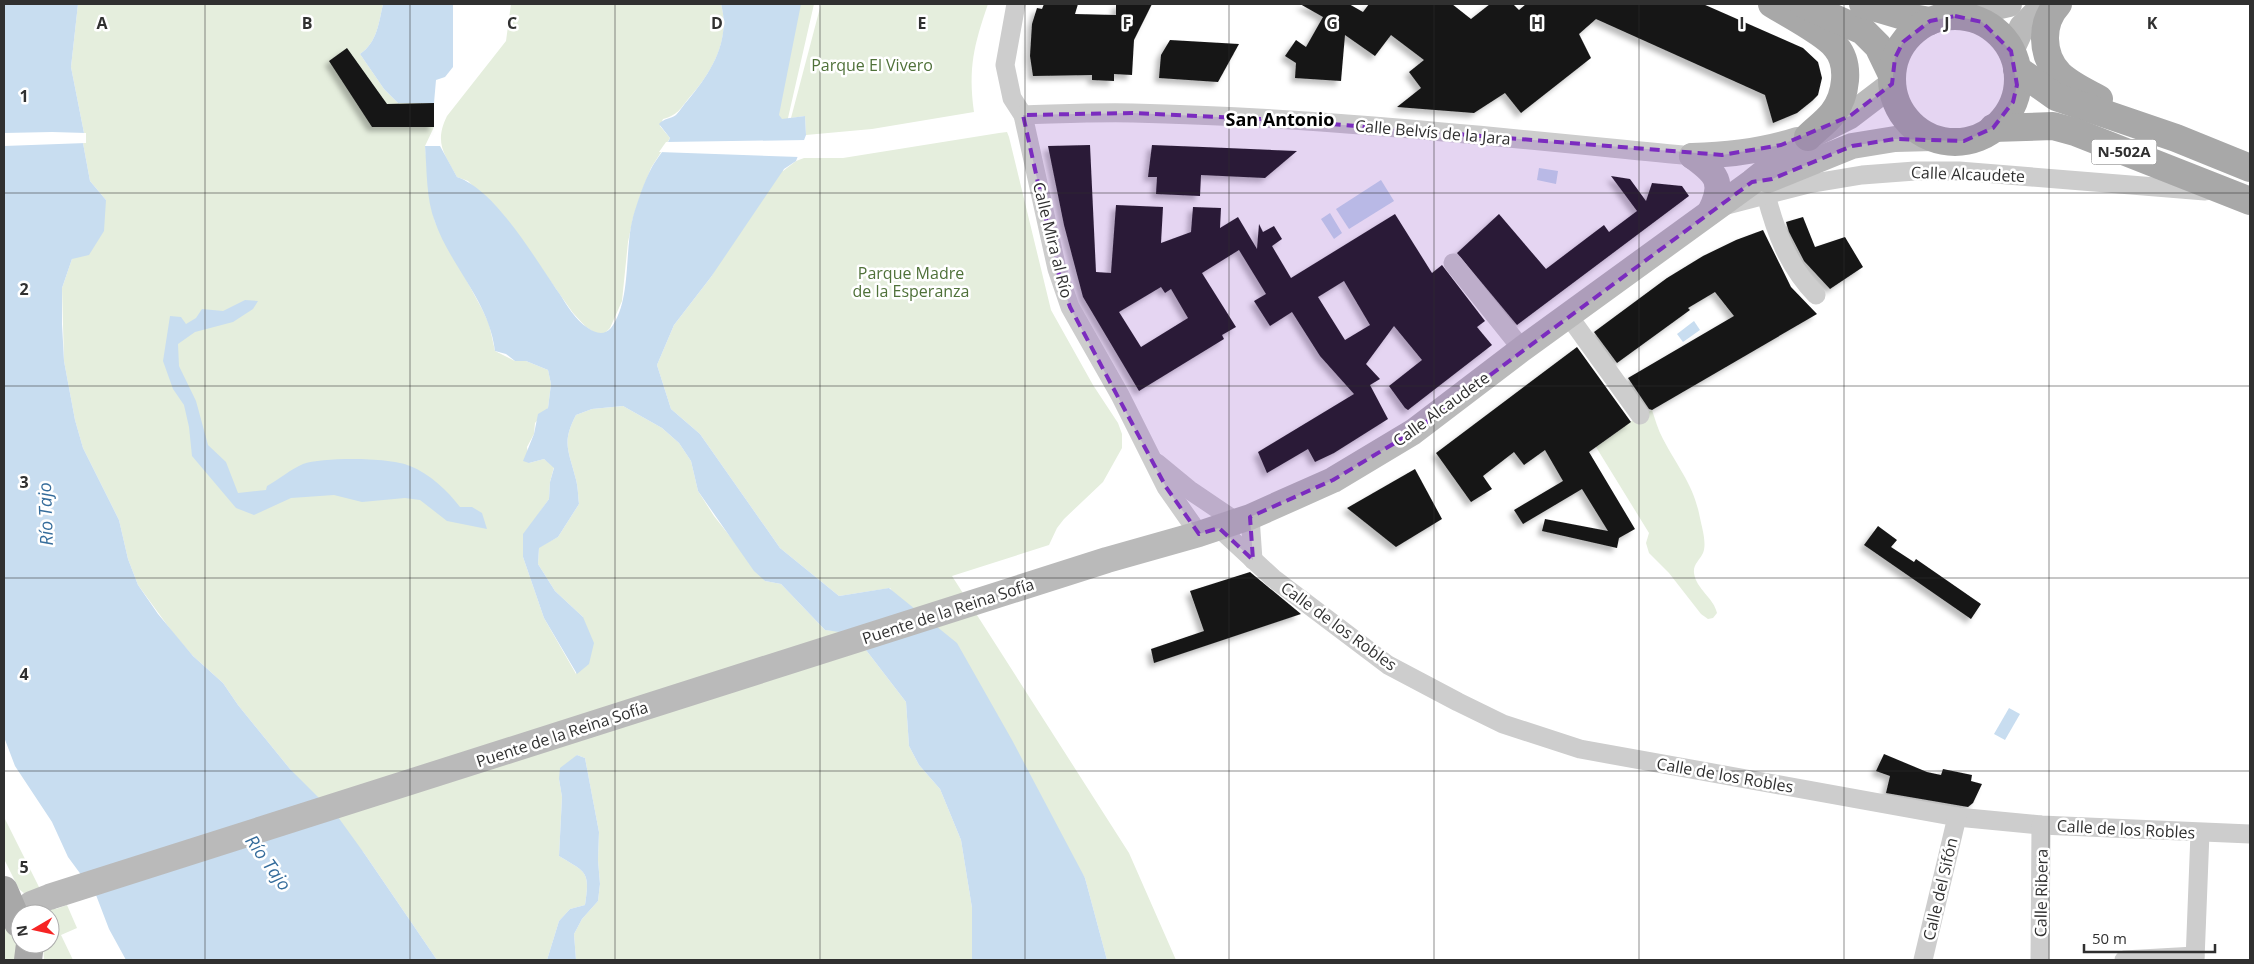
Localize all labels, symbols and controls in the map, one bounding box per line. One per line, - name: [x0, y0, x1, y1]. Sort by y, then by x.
- text: A: [96, 12, 108, 34]
- text: B: [302, 12, 312, 34]
- text: C: [507, 12, 517, 34]
- text: D: [711, 12, 723, 34]
- text: E: [918, 12, 927, 34]
- text: F: [1123, 12, 1131, 34]
- text: G: [1326, 12, 1338, 34]
- text: H: [1531, 12, 1543, 34]
- text: I: [1739, 12, 1745, 34]
- text: J: [1942, 12, 1950, 34]
- text: K: [2147, 12, 2158, 34]
- park label: Parque El Vivero: [811, 54, 933, 76]
- text: 1: [19, 85, 29, 107]
- district label: San Antonio: [1226, 107, 1334, 131]
- street label: Calle Belvís de la Jara: [1354, 114, 1512, 150]
- road number: N-502A: [2092, 140, 2156, 164]
- street label: Calle Alcaudete: [1911, 161, 2025, 187]
- street label: Calle Mira al Río: [1028, 180, 1078, 300]
- park label: Parque Madre de la Esperanza: [853, 262, 969, 302]
- text: 2: [19, 278, 29, 300]
- street label: Calle Alcaudete: [1388, 367, 1494, 451]
- text: 3: [19, 471, 29, 493]
- water label: Río Tajo: [32, 482, 58, 546]
- street label: Puente de la Reina Sofía: [859, 573, 1037, 649]
- street label: Calle de los Robles: [1277, 576, 1401, 676]
- text: 4: [19, 663, 29, 685]
- street label: Puente de la Reina Sofía: [473, 696, 651, 772]
- street label: Calle de los Robles: [1655, 752, 1795, 798]
- street label: Calle de los Robles: [2056, 814, 2196, 844]
- water label: Río Tajo: [240, 830, 297, 895]
- street label: Calle del Sifón: [1917, 835, 1963, 943]
- street label: Calle Ribera: [2029, 849, 2053, 937]
- text: 5: [19, 856, 29, 878]
- north arrow: [10, 904, 60, 954]
- scale bar: [2084, 922, 2215, 954]
- text: N: [11, 924, 32, 938]
- text: 50 m: [2092, 928, 2127, 948]

